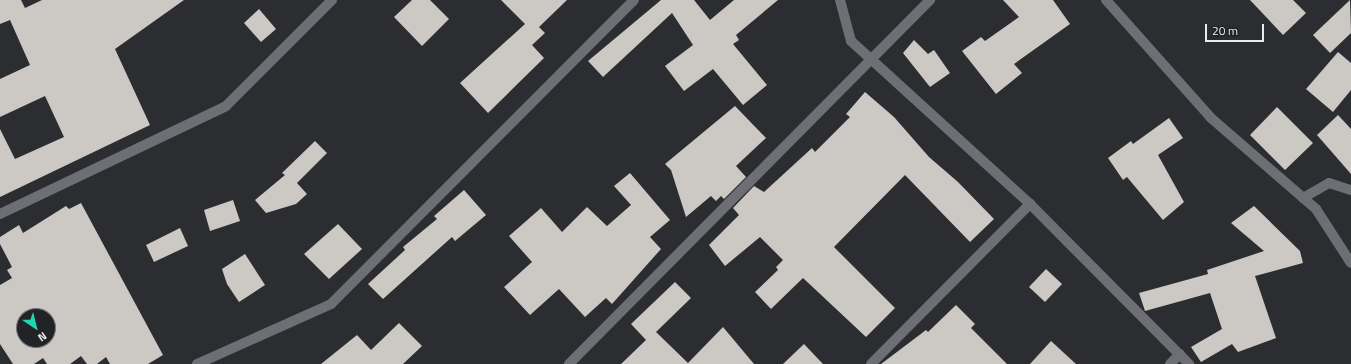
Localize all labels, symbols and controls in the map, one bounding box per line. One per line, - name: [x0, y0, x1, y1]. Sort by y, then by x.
- scale bar: [1207, 16, 1266, 42]
- text: 20 m: [1212, 21, 1238, 40]
- north arrow: [16, 308, 56, 348]
- text: N: [35, 328, 50, 346]

